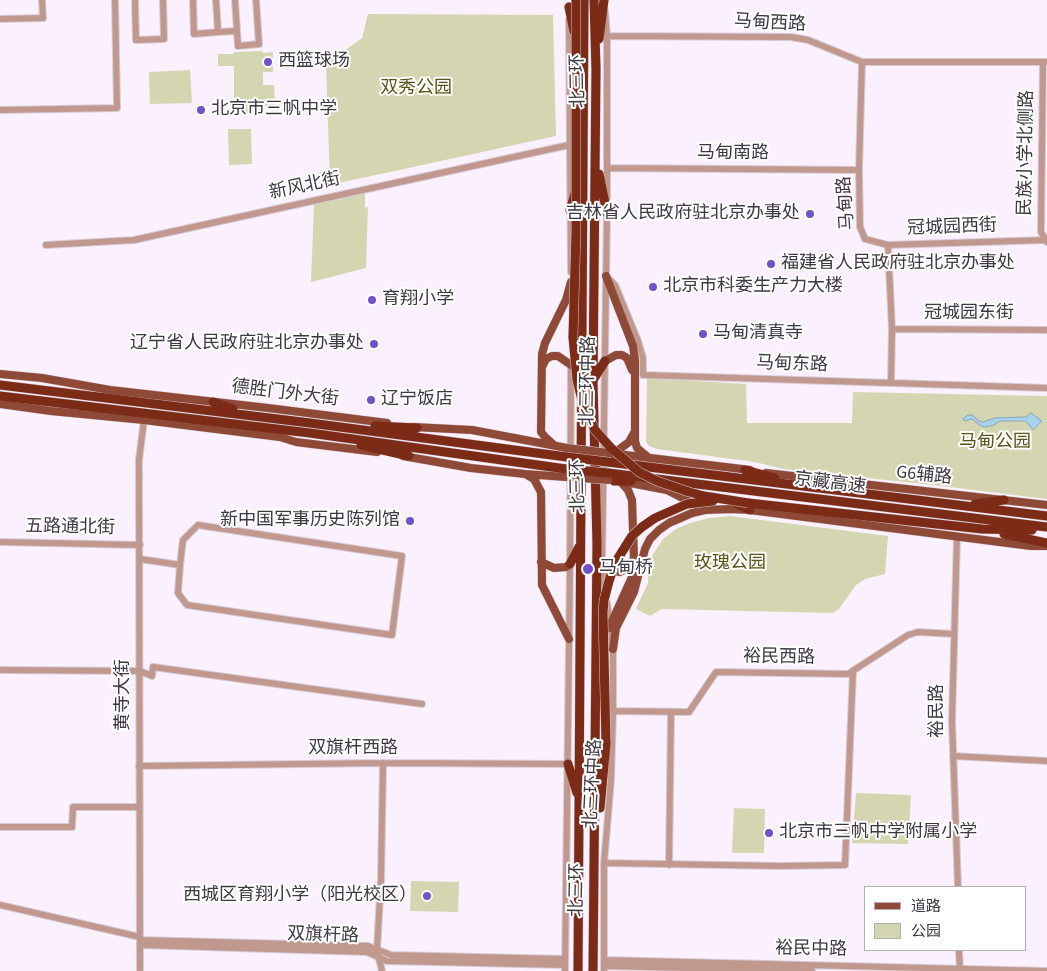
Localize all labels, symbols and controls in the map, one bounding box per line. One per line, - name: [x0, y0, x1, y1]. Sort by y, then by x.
- street label: 马甸西路: [733, 11, 807, 37]
- place label: 西篮球场: [278, 51, 350, 73]
- street label: 北三环: [568, 54, 590, 108]
- marker: 西篮球场: [262, 56, 274, 68]
- park label: 双秀公园: [380, 78, 452, 100]
- street label: 民族小学北侧路: [1015, 90, 1039, 216]
- place label: 北京市三帆中学: [211, 99, 337, 121]
- marker: 北京市三帆中学: [195, 104, 207, 116]
- street label: 马甸南路: [697, 143, 769, 165]
- street label: 新风北街: [268, 169, 342, 205]
- street label: 马甸路: [834, 175, 860, 231]
- place label: 吉林省人民政府驻北京办事处: [566, 203, 800, 225]
- marker: 吉林省人民政府驻北京办事处: [804, 208, 816, 220]
- street label: 冠城园西街: [907, 216, 997, 240]
- place label: 福建省人民政府驻北京办事处: [781, 253, 1015, 275]
- marker: 福建省人民政府驻北京办事处: [765, 258, 777, 270]
- place label: 北京市科委生产力大楼: [663, 276, 843, 298]
- marker: 北京市科委生产力大楼: [647, 281, 659, 293]
- place label: 育翔小学: [382, 289, 454, 311]
- marker: 育翔小学: [366, 294, 378, 306]
- street label: 冠城园东街: [924, 303, 1014, 325]
- place label: 马甸清真寺: [713, 323, 803, 345]
- marker: 马甸清真寺: [697, 328, 709, 340]
- place label: 辽宁省人民政府驻北京办事处: [130, 333, 364, 355]
- street label: 北三环中路: [577, 336, 601, 426]
- marker: 辽宁省人民政府驻北京办事处: [368, 338, 380, 350]
- street label: 马甸东路: [756, 353, 828, 377]
- street label: 德胜门外大街: [230, 377, 340, 411]
- place label: 辽宁饭店: [381, 389, 453, 411]
- marker: 辽宁饭店: [365, 394, 377, 406]
- park label: 马甸公园: [959, 432, 1031, 454]
- street label: 北三环: [568, 459, 590, 513]
- street label: G6辅路: [895, 462, 953, 490]
- street label: 京藏高速: [793, 469, 867, 499]
- place label: 新中国军事历史陈列馆: [220, 510, 400, 532]
- marker: 新中国军事历史陈列馆: [404, 515, 416, 527]
- street label: 五路通北街: [25, 516, 115, 540]
- park label: 玫瑰公园: [694, 553, 766, 575]
- place label: 马甸桥: [599, 558, 653, 580]
- marker: 马甸桥: [581, 562, 595, 576]
- street label: 裕民西路: [743, 647, 815, 669]
- street label: 黄寺大街: [113, 659, 135, 731]
- street label: 裕民路: [927, 684, 949, 738]
- street label: 双旗杆西路: [308, 738, 398, 760]
- street label: 北三环中路: [581, 738, 607, 830]
- place label: 北京市三帆中学附属小学: [779, 822, 977, 844]
- marker: 北京市三帆中学附属小学: [763, 827, 775, 839]
- street label: 北三环: [567, 863, 589, 917]
- place label: 西城区育翔小学（阳光校区）: [183, 885, 417, 907]
- legend: [864, 886, 1027, 951]
- marker: 西城区育翔小学（阳光校区）: [421, 890, 433, 902]
- text: 道路: [911, 896, 941, 917]
- text: 公园: [911, 921, 941, 942]
- street label: 双旗杆路: [287, 924, 359, 948]
- street label: 裕民中路: [775, 939, 847, 961]

